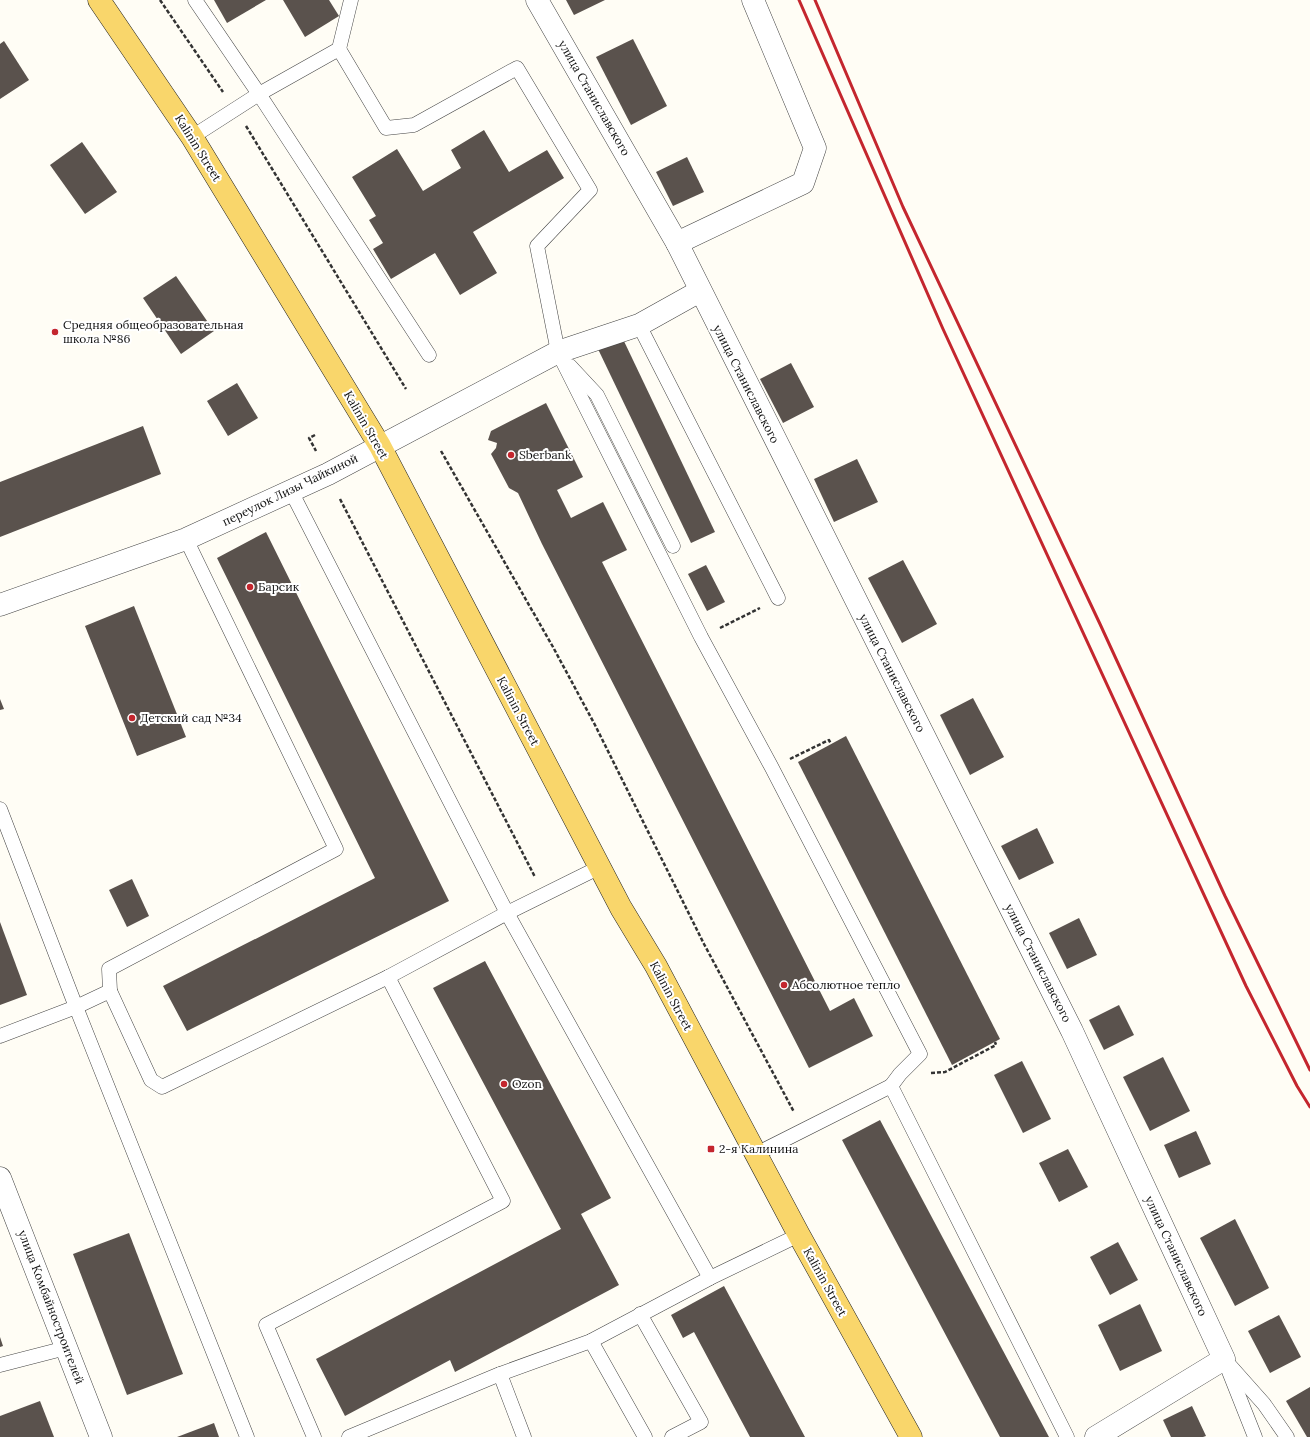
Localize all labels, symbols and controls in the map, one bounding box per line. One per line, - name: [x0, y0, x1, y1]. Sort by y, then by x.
- street label: улица Станиславского: [555, 37, 634, 158]
- street label: Kalinin Street: [172, 111, 225, 184]
- place label: Средняя общеобразовательная школа №86: [63, 317, 244, 346]
- street label: улица Станиславского: [710, 322, 783, 446]
- marker: Средняя общеобразовательная школа №86: [50, 327, 60, 337]
- street label: Kalinin Street: [341, 388, 392, 462]
- place label: Sberbank: [519, 447, 572, 462]
- street label: переулок Лизы Чайкиной: [220, 450, 360, 529]
- marker: Sberbank: [506, 450, 516, 460]
- place label: Барсик: [258, 579, 300, 594]
- marker: Барсик: [245, 582, 255, 592]
- street label: улица Станиславского: [856, 611, 929, 735]
- street label: Kalinin Street: [494, 674, 543, 748]
- place label: Детский сад №34: [140, 710, 242, 725]
- marker: Детский сад №34: [127, 713, 137, 723]
- street label: улица Станиславского: [1002, 901, 1075, 1025]
- street label: Kalinin Street: [647, 959, 696, 1033]
- place label: Абсолютное тепло: [791, 977, 900, 992]
- marker: Абсолютное тепло: [779, 980, 789, 990]
- place label: Ozon: [512, 1076, 542, 1091]
- marker: Ozon: [499, 1079, 509, 1089]
- place label: 2-я Калинина: [719, 1141, 798, 1156]
- marker: 2-я Калинина: [706, 1144, 716, 1154]
- street label: улица Станиславского: [1142, 1193, 1211, 1318]
- street label: улица Комбайностроителей: [15, 1228, 88, 1386]
- street label: Kalinin Street: [800, 1245, 851, 1319]

